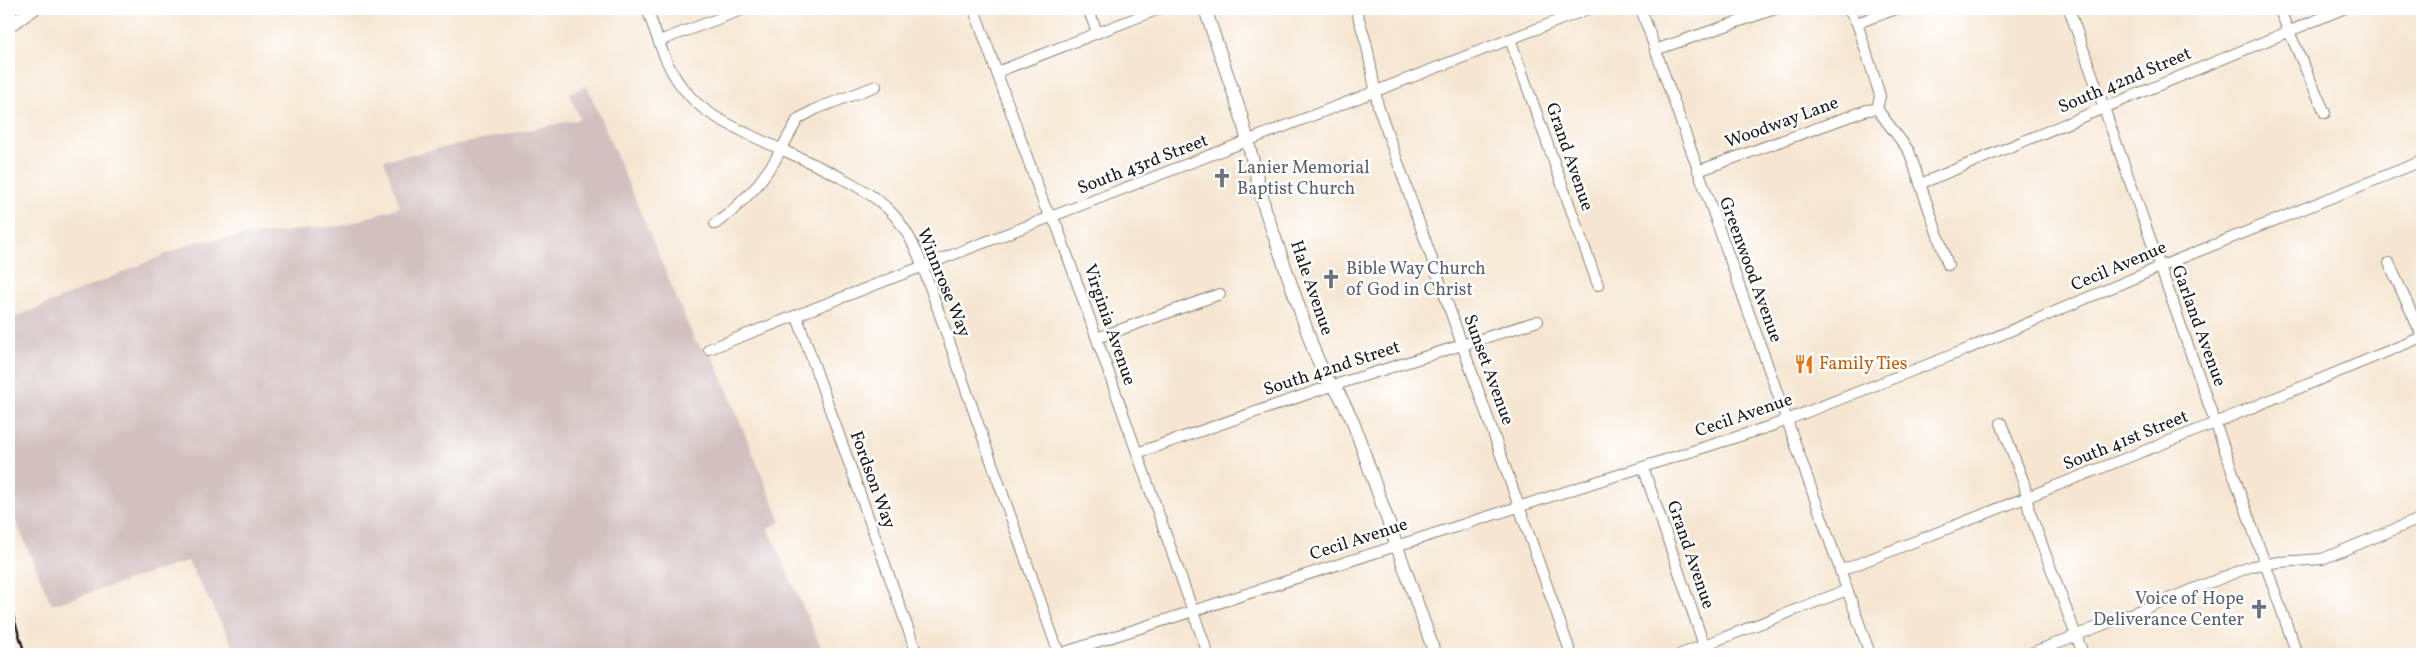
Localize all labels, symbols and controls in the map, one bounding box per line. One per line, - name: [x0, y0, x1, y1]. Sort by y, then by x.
- street label: South 42nd Street: [2055, 42, 2195, 120]
- street label: Woodway Lane: [1722, 91, 1842, 155]
- street label: Grand Avenue: [1539, 99, 1599, 215]
- street label: South 43rd Street: [1074, 129, 1212, 201]
- place label: Lanier Memorial Baptist Church: [1237, 156, 1370, 202]
- church icon: Lanier Memorial Baptist Church: [1211, 167, 1233, 189]
- street label: Greenwood Avenue: [1712, 194, 1788, 346]
- street label: Winnrose Way: [910, 225, 976, 342]
- street label: Cecil Avenue: [2067, 236, 2171, 298]
- street label: Hale Avenue: [1283, 237, 1339, 339]
- place label: Bible Way Church of God in Christ: [1346, 257, 1486, 303]
- street label: Virginia Avenue: [1077, 261, 1141, 389]
- street label: Garland Avenue: [2164, 262, 2232, 390]
- church icon: Bible Way Church of God in Christ: [1320, 268, 1342, 290]
- street label: Sunset Avenue: [1456, 311, 1520, 429]
- street label: South 42nd Street: [1260, 335, 1404, 403]
- place label: Family Ties: [1819, 352, 1907, 377]
- restaurant icon: Family Ties: [1793, 353, 1815, 375]
- street label: Cecil Avenue: [1692, 388, 1796, 444]
- street label: South 41st Street: [2060, 405, 2192, 477]
- street label: Fordson Way: [843, 428, 901, 533]
- street label: Grand Avenue: [1660, 497, 1720, 613]
- street label: Cecil Avenue: [1307, 512, 1411, 568]
- place label: Voice of Hope Deliverance Center: [2093, 587, 2244, 633]
- church icon: Voice of Hope Deliverance Center: [2248, 598, 2270, 620]

